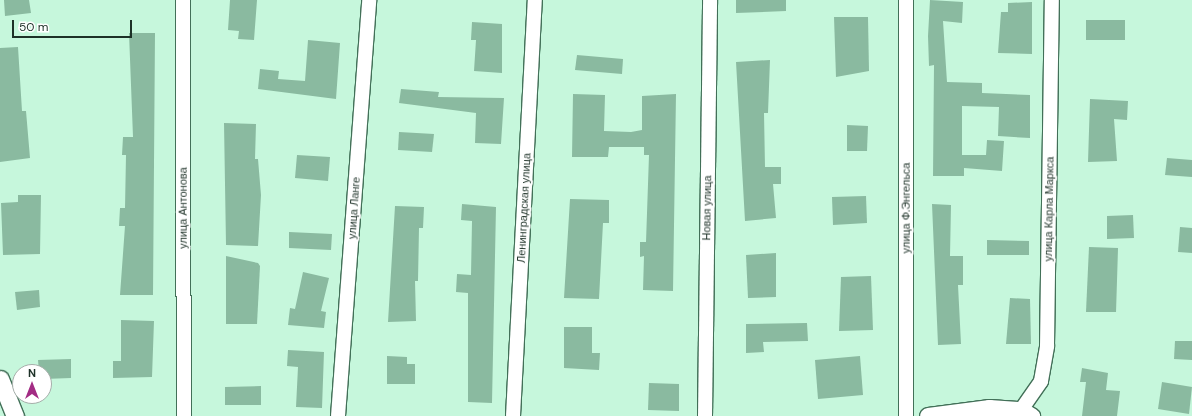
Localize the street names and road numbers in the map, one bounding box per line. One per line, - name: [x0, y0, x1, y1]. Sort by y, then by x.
- street label: Ленинградская улица: [515, 153, 533, 263]
- street label: улица Карла Маркса: [1041, 156, 1057, 262]
- street label: улица Ф.Энгельса: [899, 163, 913, 253]
- street label: улица Антонова: [176, 167, 190, 249]
- street label: Новая улица: [700, 175, 714, 241]
- street label: улица Ланге: [345, 176, 363, 240]

